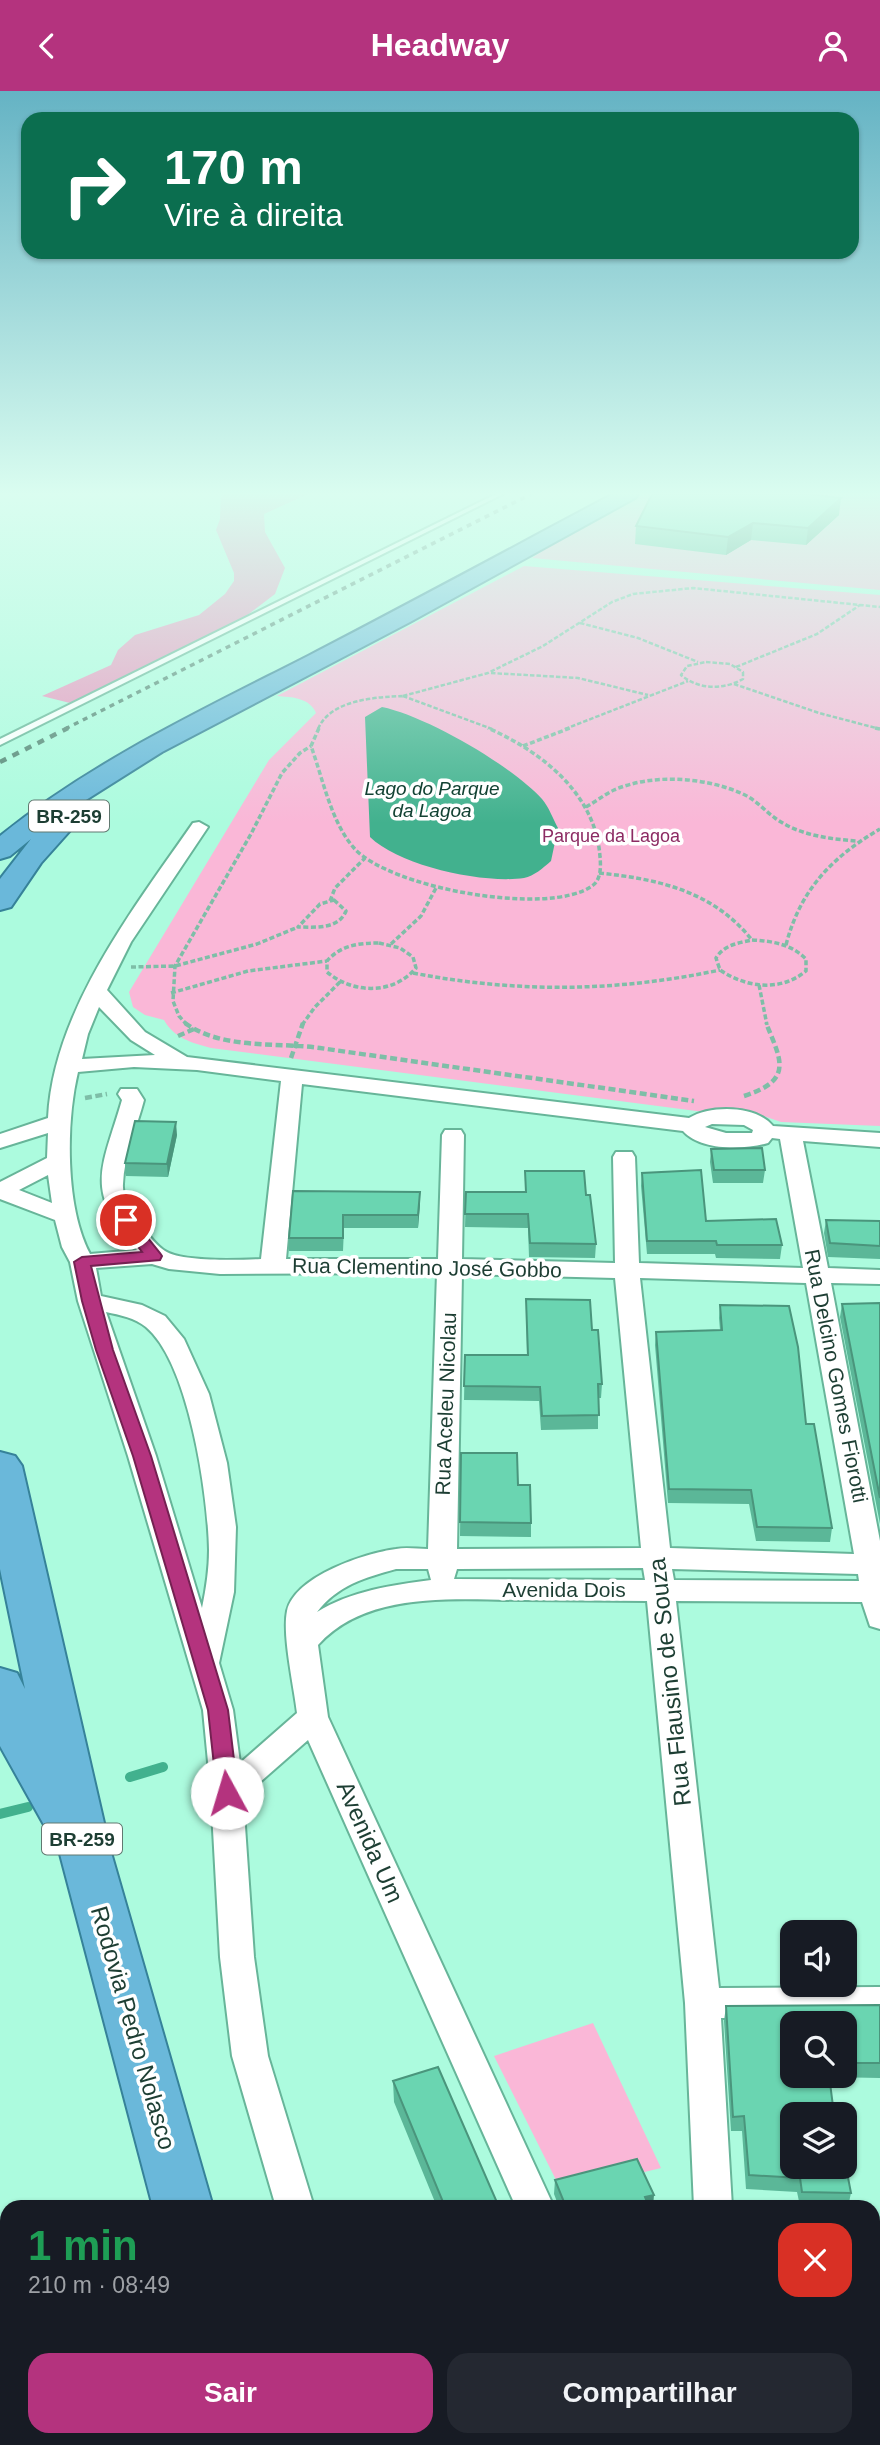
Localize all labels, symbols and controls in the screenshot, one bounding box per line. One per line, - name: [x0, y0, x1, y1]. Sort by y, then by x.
- icon: back: [28, 27, 66, 65]
- text: Headway: [371, 27, 509, 63]
- icon: person: [814, 27, 852, 65]
- icon: right: [49, 140, 140, 231]
- text: 170 m: [164, 140, 303, 194]
- text: Vire à direita: [164, 197, 343, 233]
- water label: Lago do Parque da Lagoa: [364, 778, 500, 821]
- road number: BR-259: [29, 801, 109, 831]
- park label: Parque da Lagoa: [542, 826, 681, 846]
- pin: [96, 1190, 156, 1250]
- icon: arrive: [107, 1201, 145, 1239]
- street label: Rua Delcino Gomes Fiorotti: [801, 1247, 872, 1505]
- street label: Rua Clementino José Gobbo: [292, 1254, 562, 1281]
- street label: Rua Aceleu Nicolau: [431, 1312, 460, 1496]
- street label: Rua Flausino de Souza: [643, 1556, 696, 1808]
- street label: Avenida Dois: [502, 1578, 626, 1601]
- position arrow: [190, 1756, 264, 1830]
- street label: Avenida Um: [332, 1777, 409, 1907]
- road number: BR-259: [42, 1823, 122, 1855]
- street label: Rodovia Pedro Nolasco: [86, 1903, 181, 2153]
- map controls: [780, 1920, 857, 2179]
- button: sound: [780, 1920, 857, 1997]
- button: search: [780, 2011, 857, 2088]
- button: layers: [780, 2102, 857, 2179]
- text: 1 min: [28, 2222, 138, 2269]
- button: close: [778, 2223, 852, 2297]
- text: 210 m · 08:49: [28, 2272, 170, 2298]
- button: Sair: [28, 2353, 433, 2433]
- button: Compartilhar: [447, 2353, 852, 2433]

